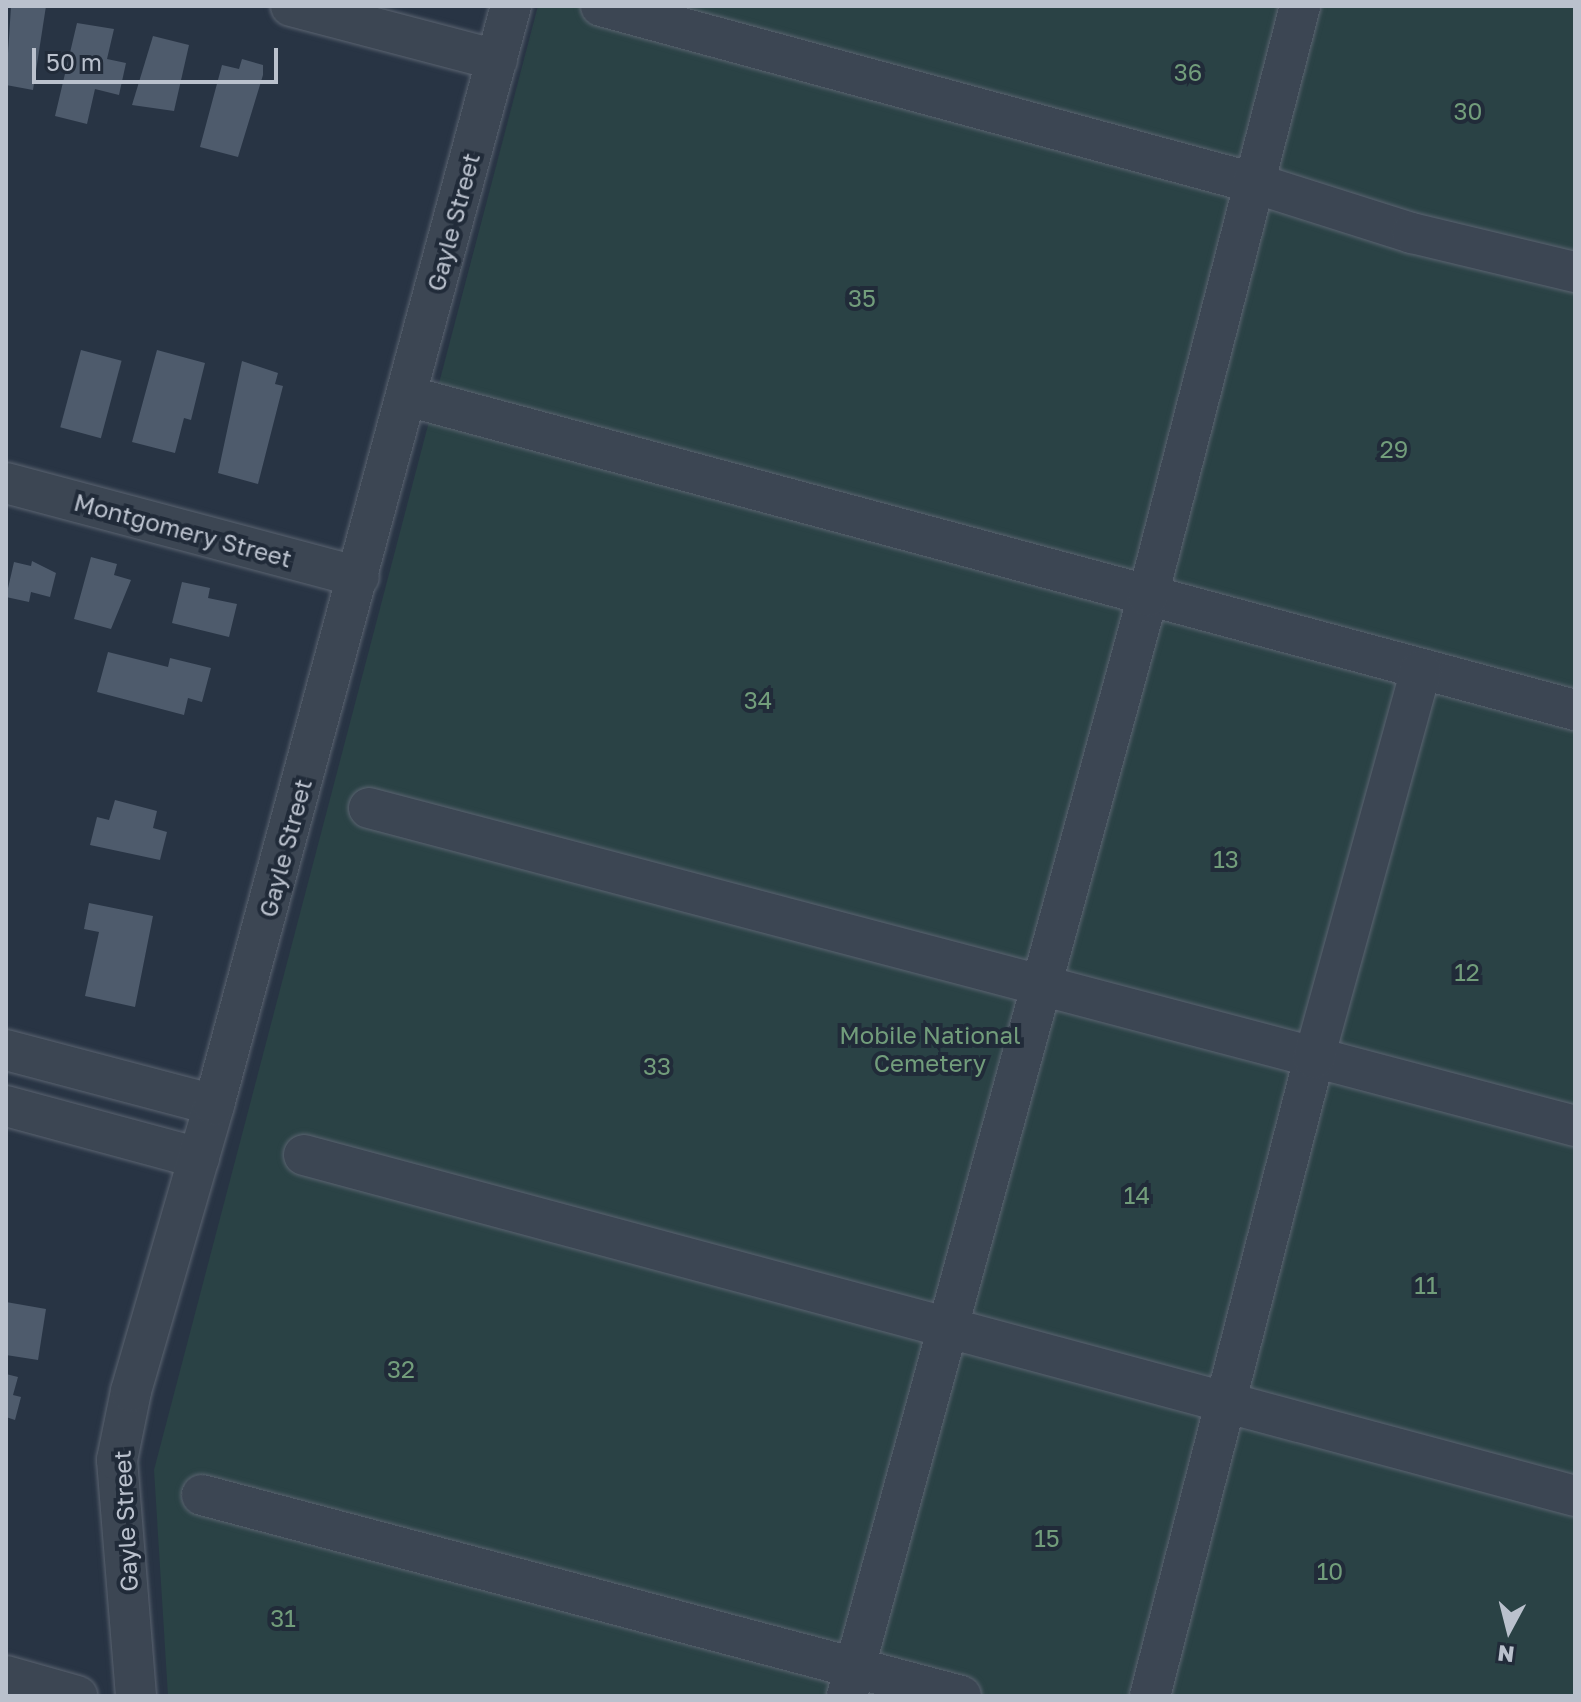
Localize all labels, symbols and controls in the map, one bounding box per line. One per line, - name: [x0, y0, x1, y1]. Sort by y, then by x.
- scale bar: [36, 32, 282, 82]
- text: 50 m: [46, 47, 102, 76]
- park label: 36: [1174, 58, 1202, 86]
- park label: 30: [1454, 97, 1482, 125]
- street label: Gayle Street: [421, 150, 485, 294]
- park label: 35: [848, 284, 876, 312]
- park label: 29: [1380, 435, 1408, 463]
- street label: Montgomery Street: [71, 487, 295, 573]
- park label: 34: [744, 686, 772, 714]
- street label: Gayle Street: [253, 776, 317, 920]
- park label: 13: [1213, 845, 1239, 873]
- park label: 12: [1454, 958, 1480, 986]
- park label: Mobile National Cemetery: [839, 1021, 1021, 1077]
- park label: 33: [643, 1052, 671, 1080]
- park label: 14: [1124, 1181, 1150, 1209]
- park label: 11: [1414, 1271, 1438, 1299]
- park label: 32: [387, 1355, 415, 1383]
- street label: Gayle Street: [107, 1449, 143, 1593]
- park label: 15: [1034, 1524, 1060, 1552]
- park label: 10: [1317, 1557, 1343, 1585]
- north arrow: [1469, 1590, 1549, 1670]
- park label: 31: [270, 1604, 296, 1632]
- text: N: [1496, 1640, 1516, 1669]

